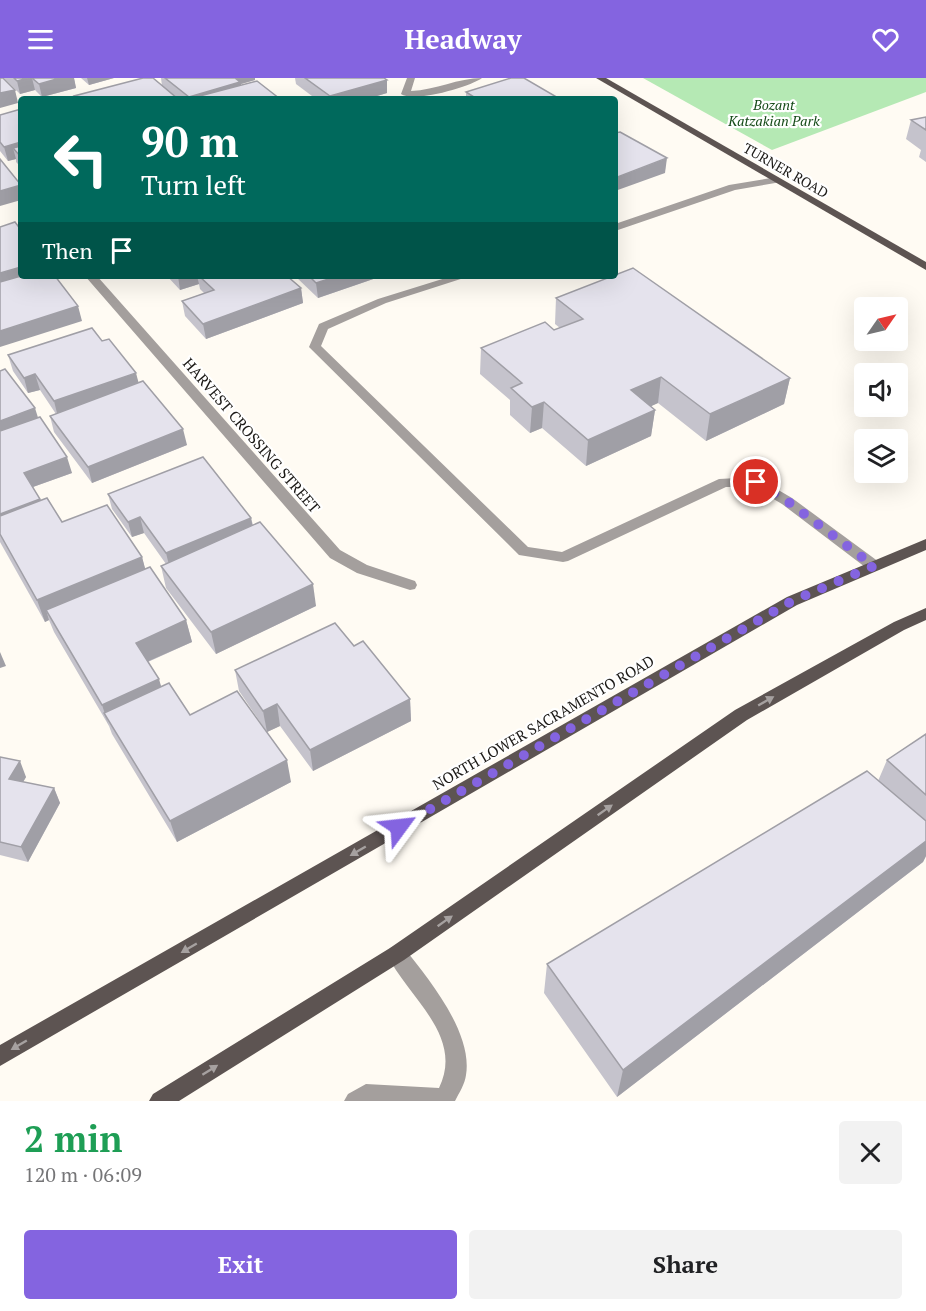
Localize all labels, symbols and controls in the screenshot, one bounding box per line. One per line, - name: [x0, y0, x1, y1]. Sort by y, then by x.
- text: Headway: [405, 21, 521, 57]
- icon: menu: [24, 23, 57, 56]
- icon: heart: [869, 23, 902, 56]
- park label: Bozant Katzakian Park: [727, 95, 820, 130]
- text: 90 m: [141, 113, 239, 169]
- icon: left: [42, 120, 120, 198]
- street label: TURNER ROAD: [740, 138, 832, 202]
- text: Turn left: [141, 167, 246, 203]
- icon: arrive: [105, 234, 138, 267]
- text: Then: [42, 236, 93, 265]
- north arrow: [854, 297, 908, 351]
- map controls: [854, 297, 908, 483]
- street label: HARVEST CROSSING STREET: [179, 353, 325, 517]
- button: sound: [854, 363, 908, 417]
- button: layers: [854, 429, 908, 483]
- pin: [730, 456, 781, 507]
- icon: arrive: [739, 465, 772, 498]
- street label: NORTH LOWER SACRAMENTO ROAD: [429, 650, 657, 794]
- one-way arrow: [758, 696, 775, 706]
- position arrow: [367, 795, 431, 859]
- one-way arrow: [596, 804, 612, 816]
- one-way arrow: [349, 846, 366, 856]
- one-way arrow: [436, 915, 452, 927]
- one-way arrow: [180, 943, 197, 953]
- one-way arrow: [11, 1039, 27, 1050]
- one-way arrow: [201, 1065, 218, 1076]
- text: 2 min: [24, 1115, 122, 1162]
- button: close: [839, 1121, 902, 1184]
- text: 120 m · 06:09: [24, 1161, 142, 1188]
- button: Exit: [24, 1230, 457, 1299]
- button: Share: [469, 1230, 902, 1299]

